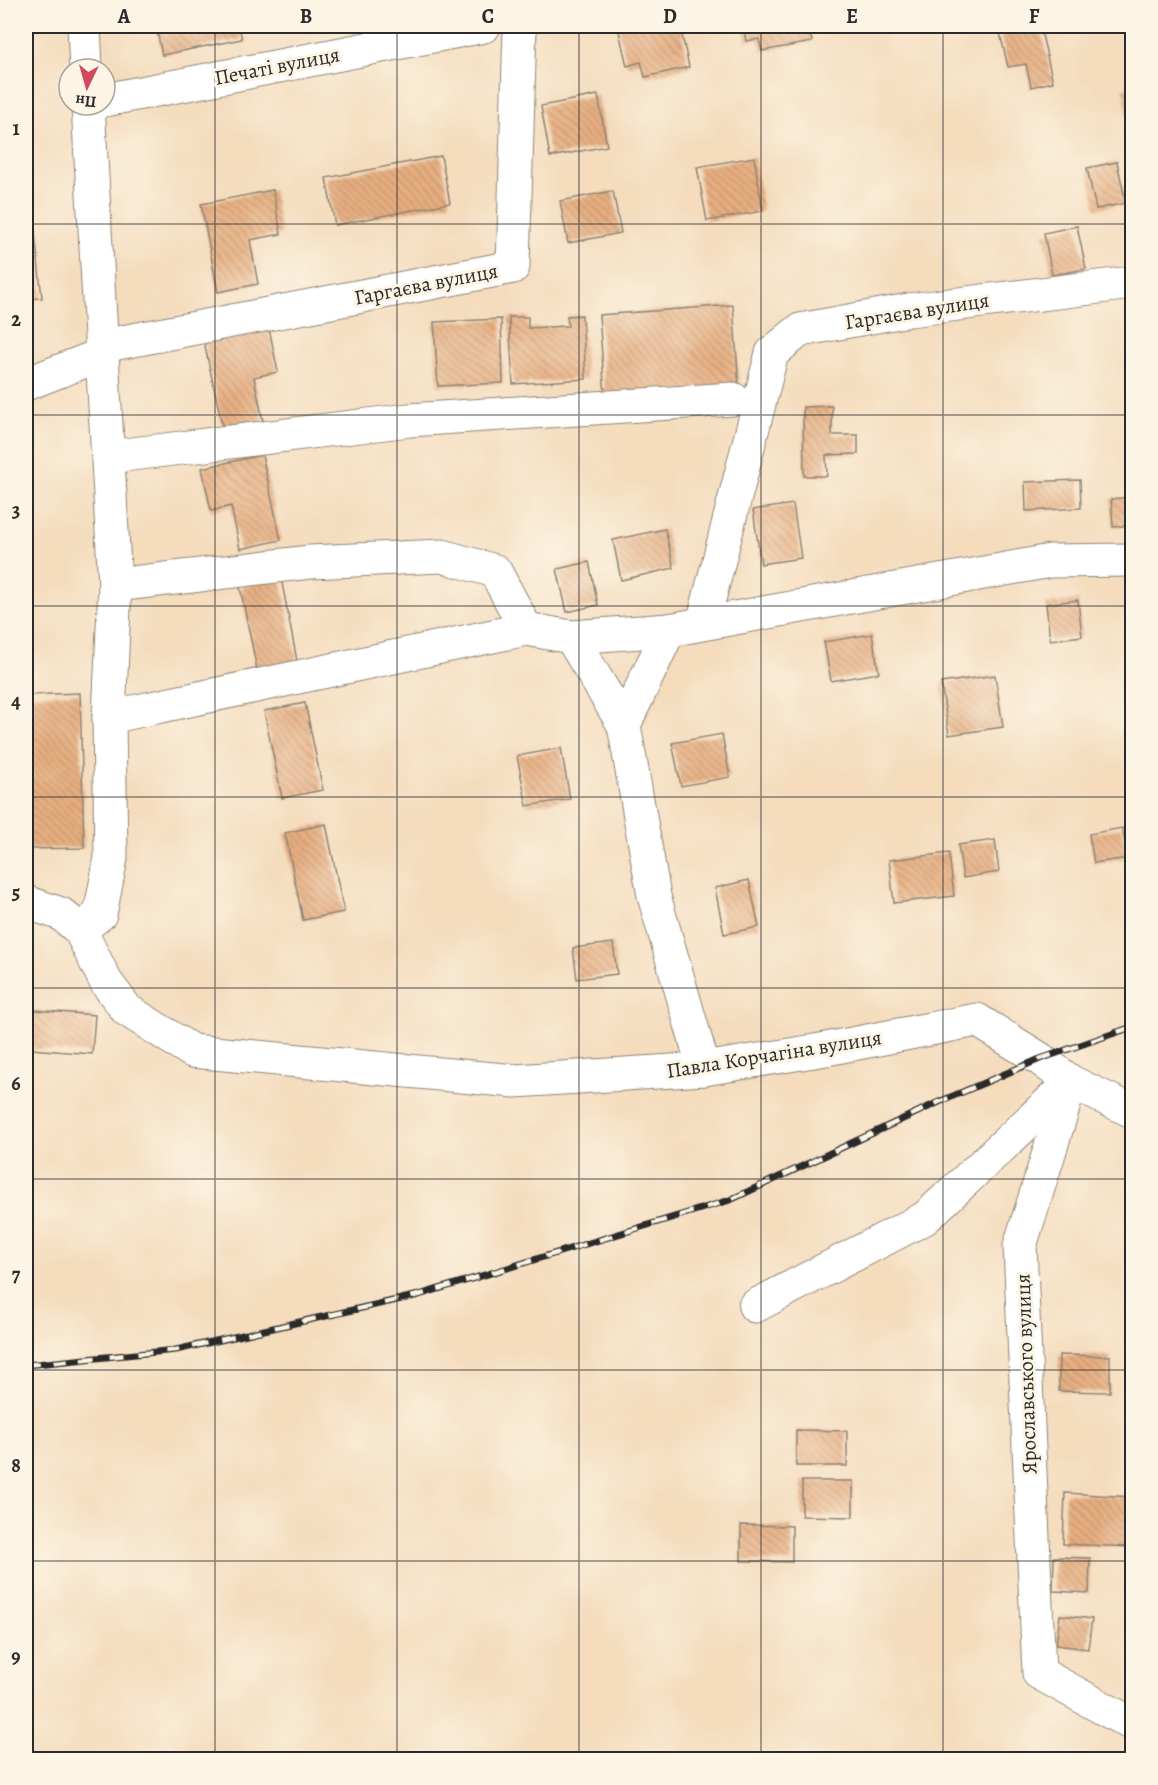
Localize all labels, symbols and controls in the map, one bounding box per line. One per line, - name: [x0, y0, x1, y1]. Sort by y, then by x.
- text: A: [117, 3, 131, 30]
- text: B: [300, 3, 312, 30]
- text: C: [482, 3, 494, 30]
- text: D: [663, 3, 677, 30]
- text: E: [846, 3, 858, 30]
- text: F: [1029, 3, 1040, 30]
- street label: Печаті вулиця: [212, 40, 342, 92]
- north arrow: [57, 57, 117, 117]
- text: Пн: [74, 89, 97, 113]
- text: 1: [12, 115, 20, 142]
- street label: Гаргаєва вулиця: [352, 256, 500, 312]
- street label: Гаргаєва вулиця: [843, 286, 991, 336]
- text: 2: [11, 306, 21, 333]
- text: 3: [12, 497, 20, 524]
- text: 4: [11, 688, 21, 715]
- text: 5: [12, 879, 20, 906]
- street label: Павла Корчагіна вулиця: [664, 1023, 884, 1085]
- text: 6: [11, 1070, 21, 1097]
- text: 7: [12, 1261, 21, 1288]
- street label: Ярославського вулиця: [1009, 1273, 1043, 1475]
- text: 8: [11, 1452, 21, 1479]
- text: 9: [11, 1643, 21, 1670]

